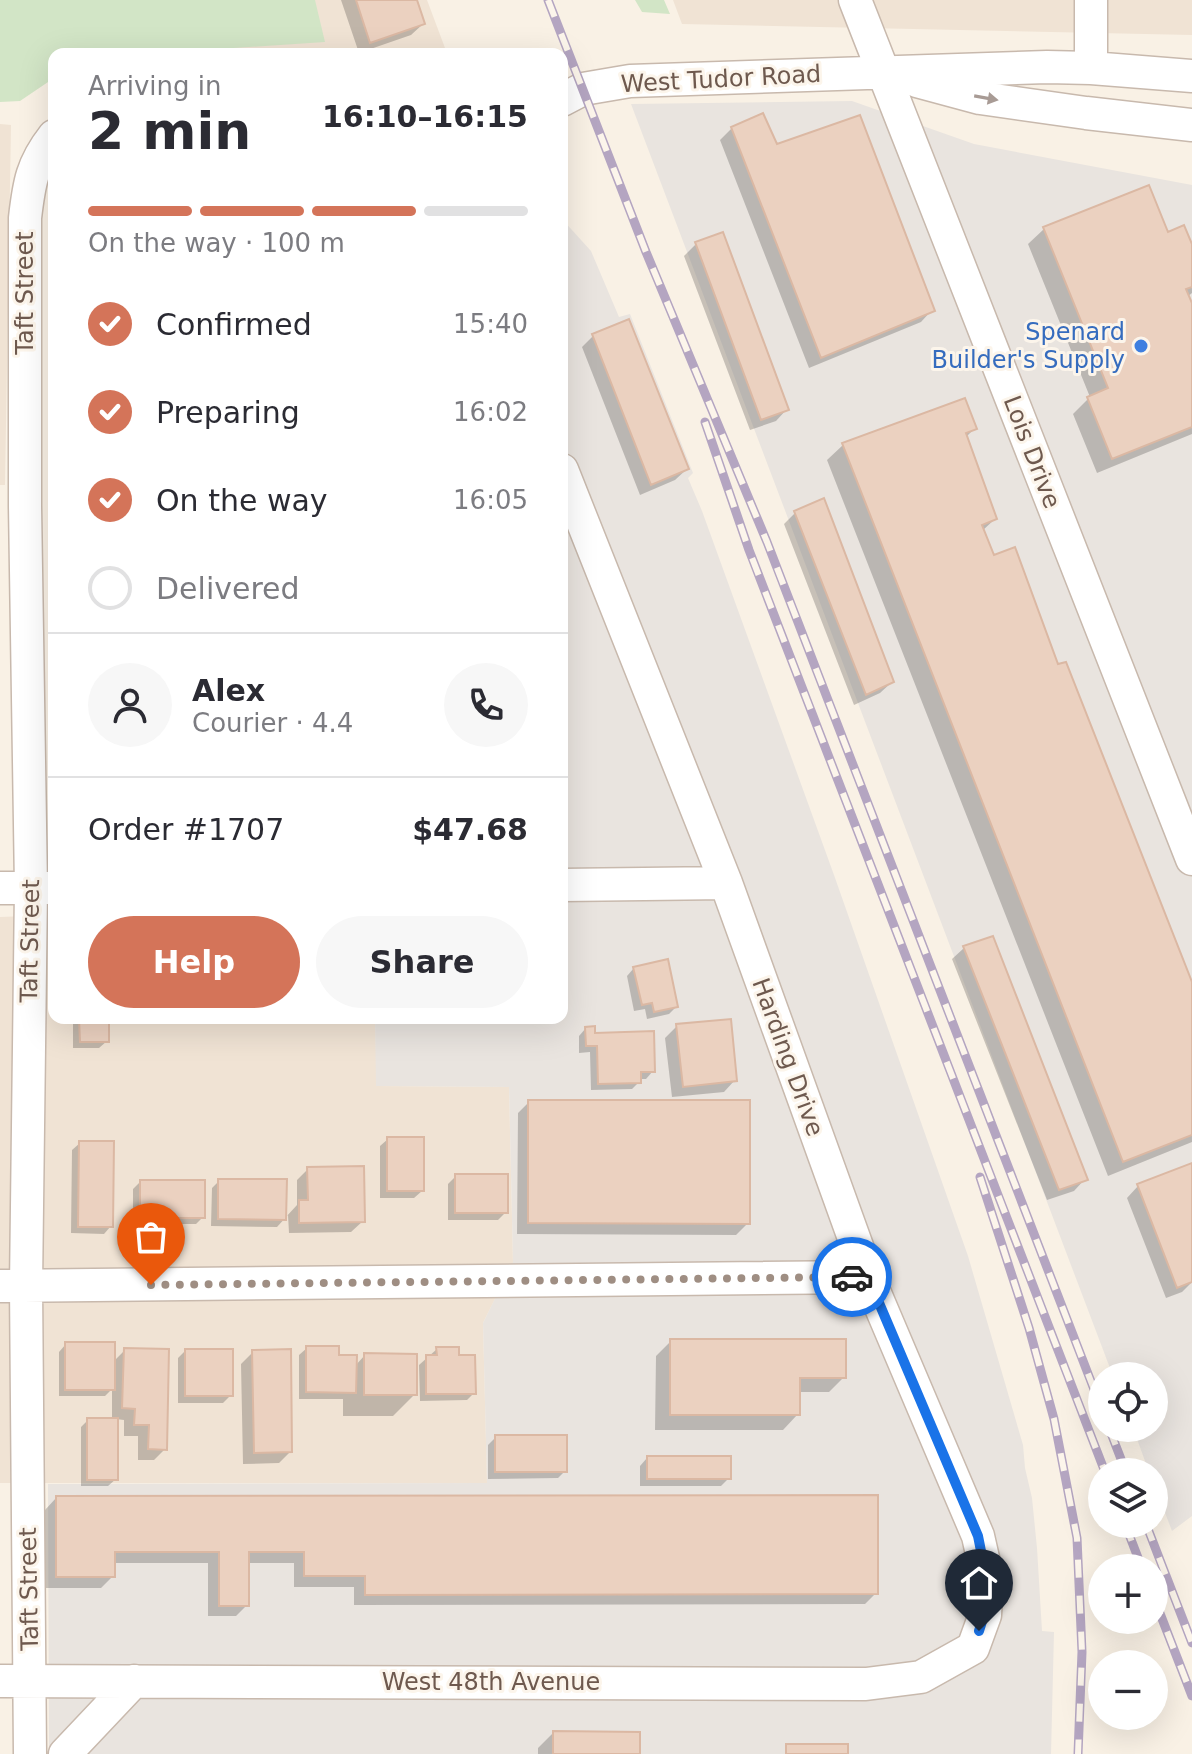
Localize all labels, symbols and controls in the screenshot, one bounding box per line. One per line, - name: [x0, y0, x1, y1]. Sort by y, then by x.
- street label: West Tudor Road: [620, 60, 822, 98]
- text: Arriving in: [88, 71, 222, 101]
- one-way arrow: [974, 93, 999, 105]
- text: 16:10–16:15: [322, 99, 528, 134]
- text: 2 min: [88, 101, 251, 161]
- text: On the way · 100 m: [88, 228, 345, 258]
- street label: Taft Street: [11, 231, 39, 356]
- icon: check: [88, 302, 132, 346]
- text: Confirmed: [156, 307, 312, 342]
- text: 15:40: [453, 309, 528, 339]
- place label: Spenard Builder's Supply: [932, 318, 1125, 374]
- marker: Spenard Builder's Supply: [1132, 337, 1150, 355]
- icon: check: [88, 390, 132, 434]
- street label: Lois Drive: [998, 392, 1066, 512]
- text: Preparing: [156, 395, 300, 430]
- text: 16:02: [453, 397, 528, 427]
- icon: check: [88, 478, 132, 522]
- text: On the way: [156, 483, 328, 518]
- text: 16:05: [453, 485, 528, 515]
- text: Delivered: [156, 571, 300, 606]
- button: person: [88, 663, 172, 747]
- button: phone: [444, 663, 528, 747]
- text: Alex: [192, 673, 265, 708]
- text: Courier · 4.4: [192, 708, 353, 738]
- text: Order #1707: [88, 812, 284, 847]
- text: $47.68: [412, 812, 528, 847]
- street label: Taft Street: [15, 879, 45, 1004]
- button: Help: [88, 916, 300, 1008]
- button: Share: [316, 916, 528, 1008]
- street label: Harding Drive: [746, 974, 830, 1140]
- pin: [117, 1203, 185, 1285]
- icon: bag: [129, 1215, 173, 1259]
- courier: [812, 1237, 892, 1317]
- icon: car: [830, 1255, 874, 1299]
- map controls: [1088, 1362, 1168, 1730]
- button: locate: [1088, 1362, 1168, 1442]
- button: layers: [1088, 1458, 1168, 1538]
- street label: Taft Street: [14, 1527, 44, 1652]
- pin: [945, 1549, 1013, 1631]
- button: +: [1088, 1554, 1168, 1634]
- icon: home: [957, 1561, 1001, 1605]
- button: −: [1088, 1650, 1168, 1730]
- street label: West 48th Avenue: [382, 1668, 600, 1696]

